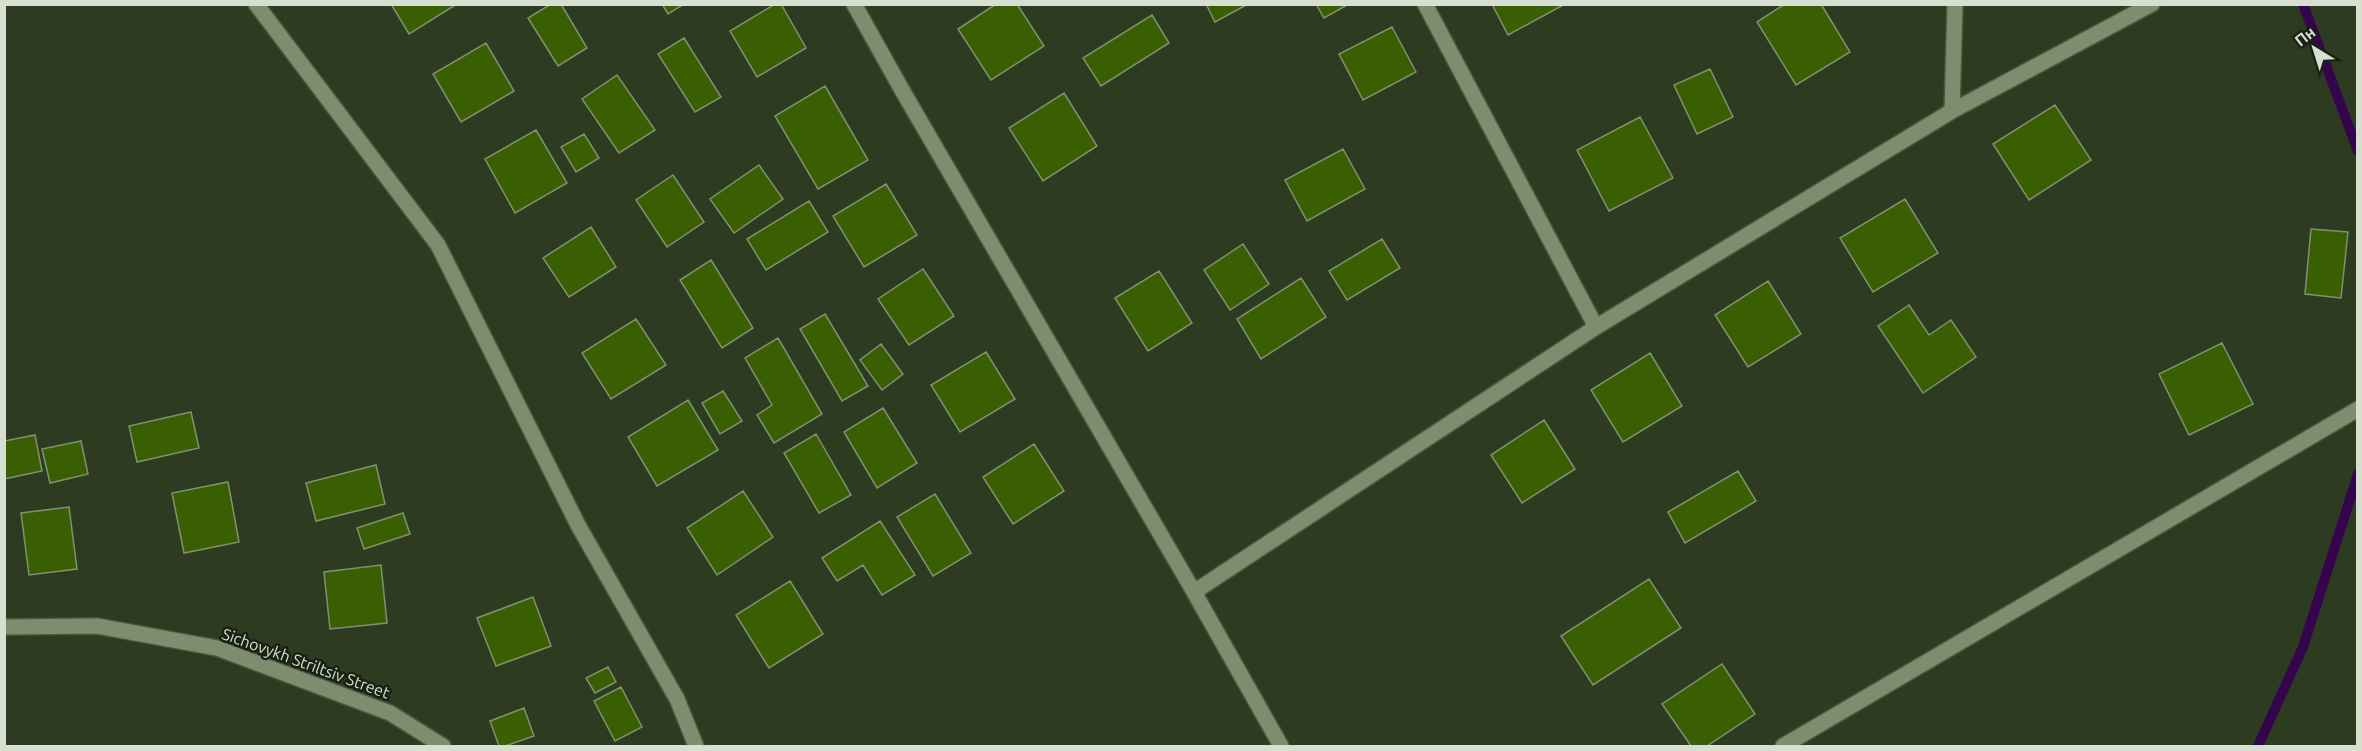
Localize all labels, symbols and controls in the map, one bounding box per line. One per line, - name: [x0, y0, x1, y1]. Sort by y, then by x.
- north arrow: [2284, 18, 2344, 78]
- text: Пн: [2291, 23, 2319, 50]
- street label: Sichovykh Striltsiv Street: [220, 624, 393, 702]

